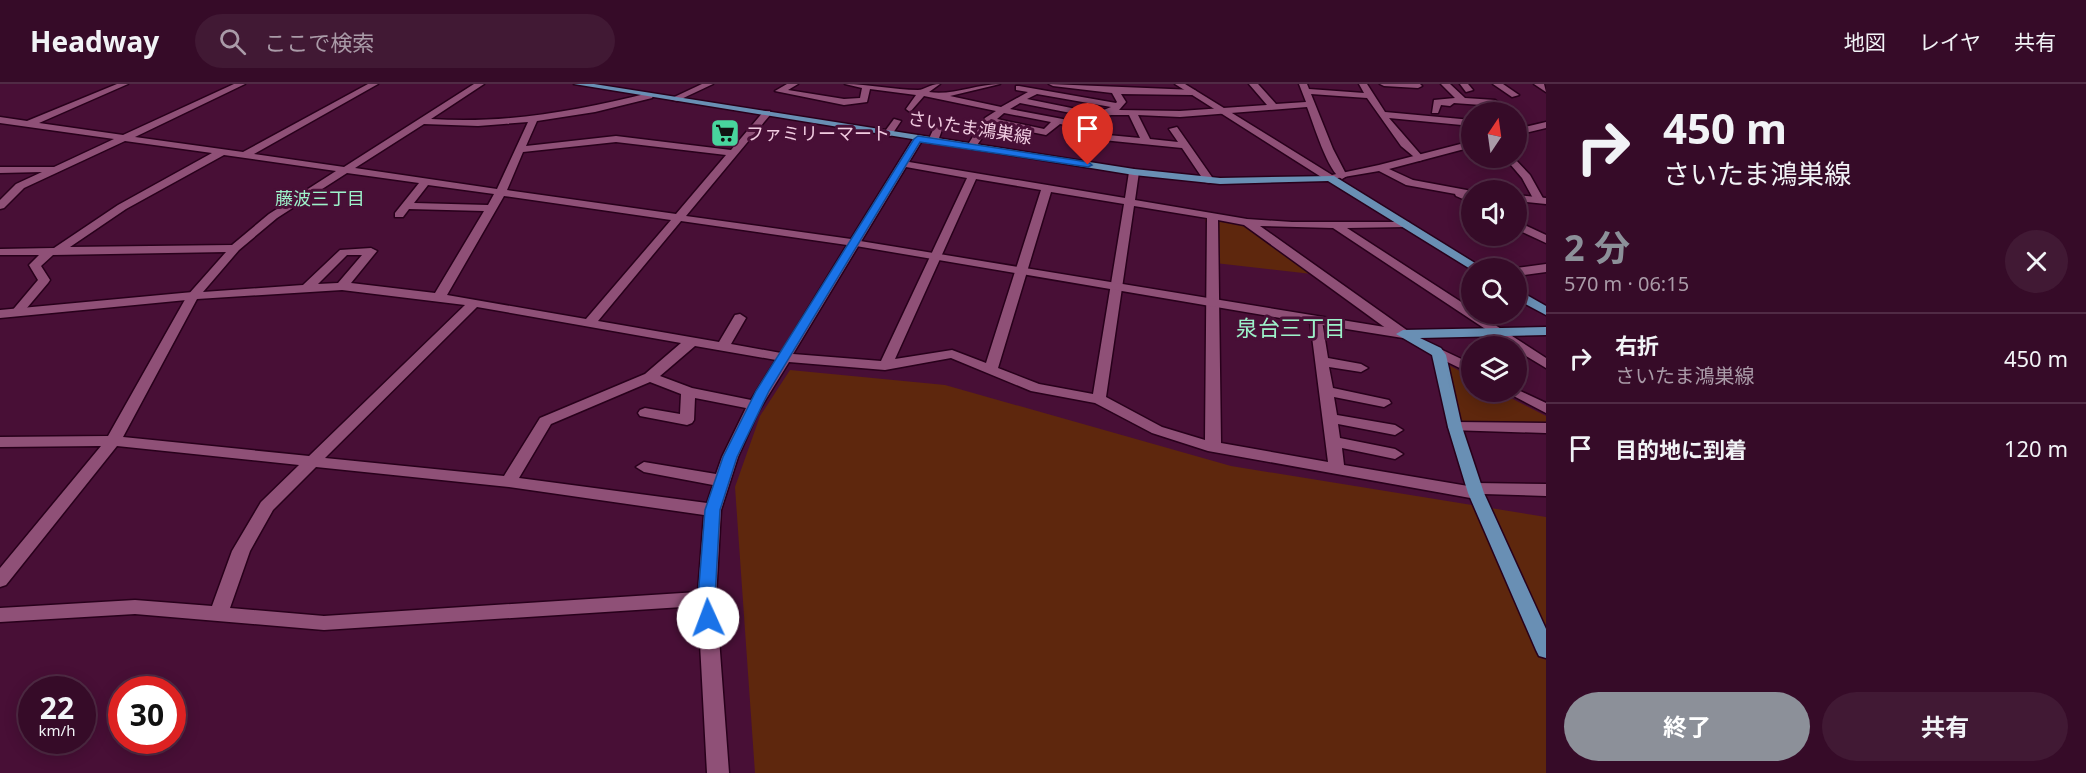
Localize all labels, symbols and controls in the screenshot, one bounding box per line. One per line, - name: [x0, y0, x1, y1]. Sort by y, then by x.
- search box: [195, 14, 615, 68]
- text: Headway: [30, 22, 159, 60]
- icon: search: [216, 25, 249, 58]
- text: ここで検索: [264, 27, 374, 57]
- text: 地図: [1844, 28, 1886, 56]
- text: レイヤ: [1919, 28, 1981, 56]
- text: 共有: [2014, 28, 2056, 56]
- text: 450 m: [1663, 99, 1787, 156]
- north arrow: [1461, 102, 1527, 168]
- map controls: [1461, 102, 1527, 402]
- pin: [1062, 103, 1113, 165]
- street label: さいたま鴻巣線: [906, 105, 1034, 149]
- icon: right: [1564, 108, 1642, 186]
- icon: arrive: [1071, 112, 1104, 145]
- supermarket icon: ファミリーマート: [709, 117, 741, 149]
- place label: ファミリーマート: [746, 121, 890, 145]
- text: さいたま鴻巣線: [1663, 155, 1851, 192]
- button: sound: [1461, 180, 1527, 246]
- district label: 藤波三丁目: [275, 186, 365, 210]
- text: 2 分: [1564, 223, 1630, 272]
- button: close: [2005, 230, 2068, 293]
- button: search: [1461, 258, 1527, 324]
- text: 570 m · 06:15: [1564, 270, 1689, 297]
- district label: 泉台三丁目: [1236, 312, 1346, 342]
- text: 右折: [1615, 330, 1659, 360]
- button: layers: [1461, 336, 1527, 402]
- icon: right: [1564, 342, 1597, 375]
- text: 450 m: [2004, 343, 2068, 373]
- text: さいたま鴻巣線: [1615, 362, 1754, 389]
- icon: arrive: [1564, 432, 1597, 465]
- text: 120 m: [2004, 433, 2068, 463]
- text: 目的地に到着: [1615, 434, 1747, 464]
- position arrow: [676, 586, 740, 650]
- speed limit sign: 30: [108, 676, 186, 754]
- text: 22: [40, 687, 74, 728]
- button: 終了: [1564, 692, 1810, 761]
- button: 共有: [1822, 692, 2068, 761]
- text: km/h: [39, 720, 75, 740]

